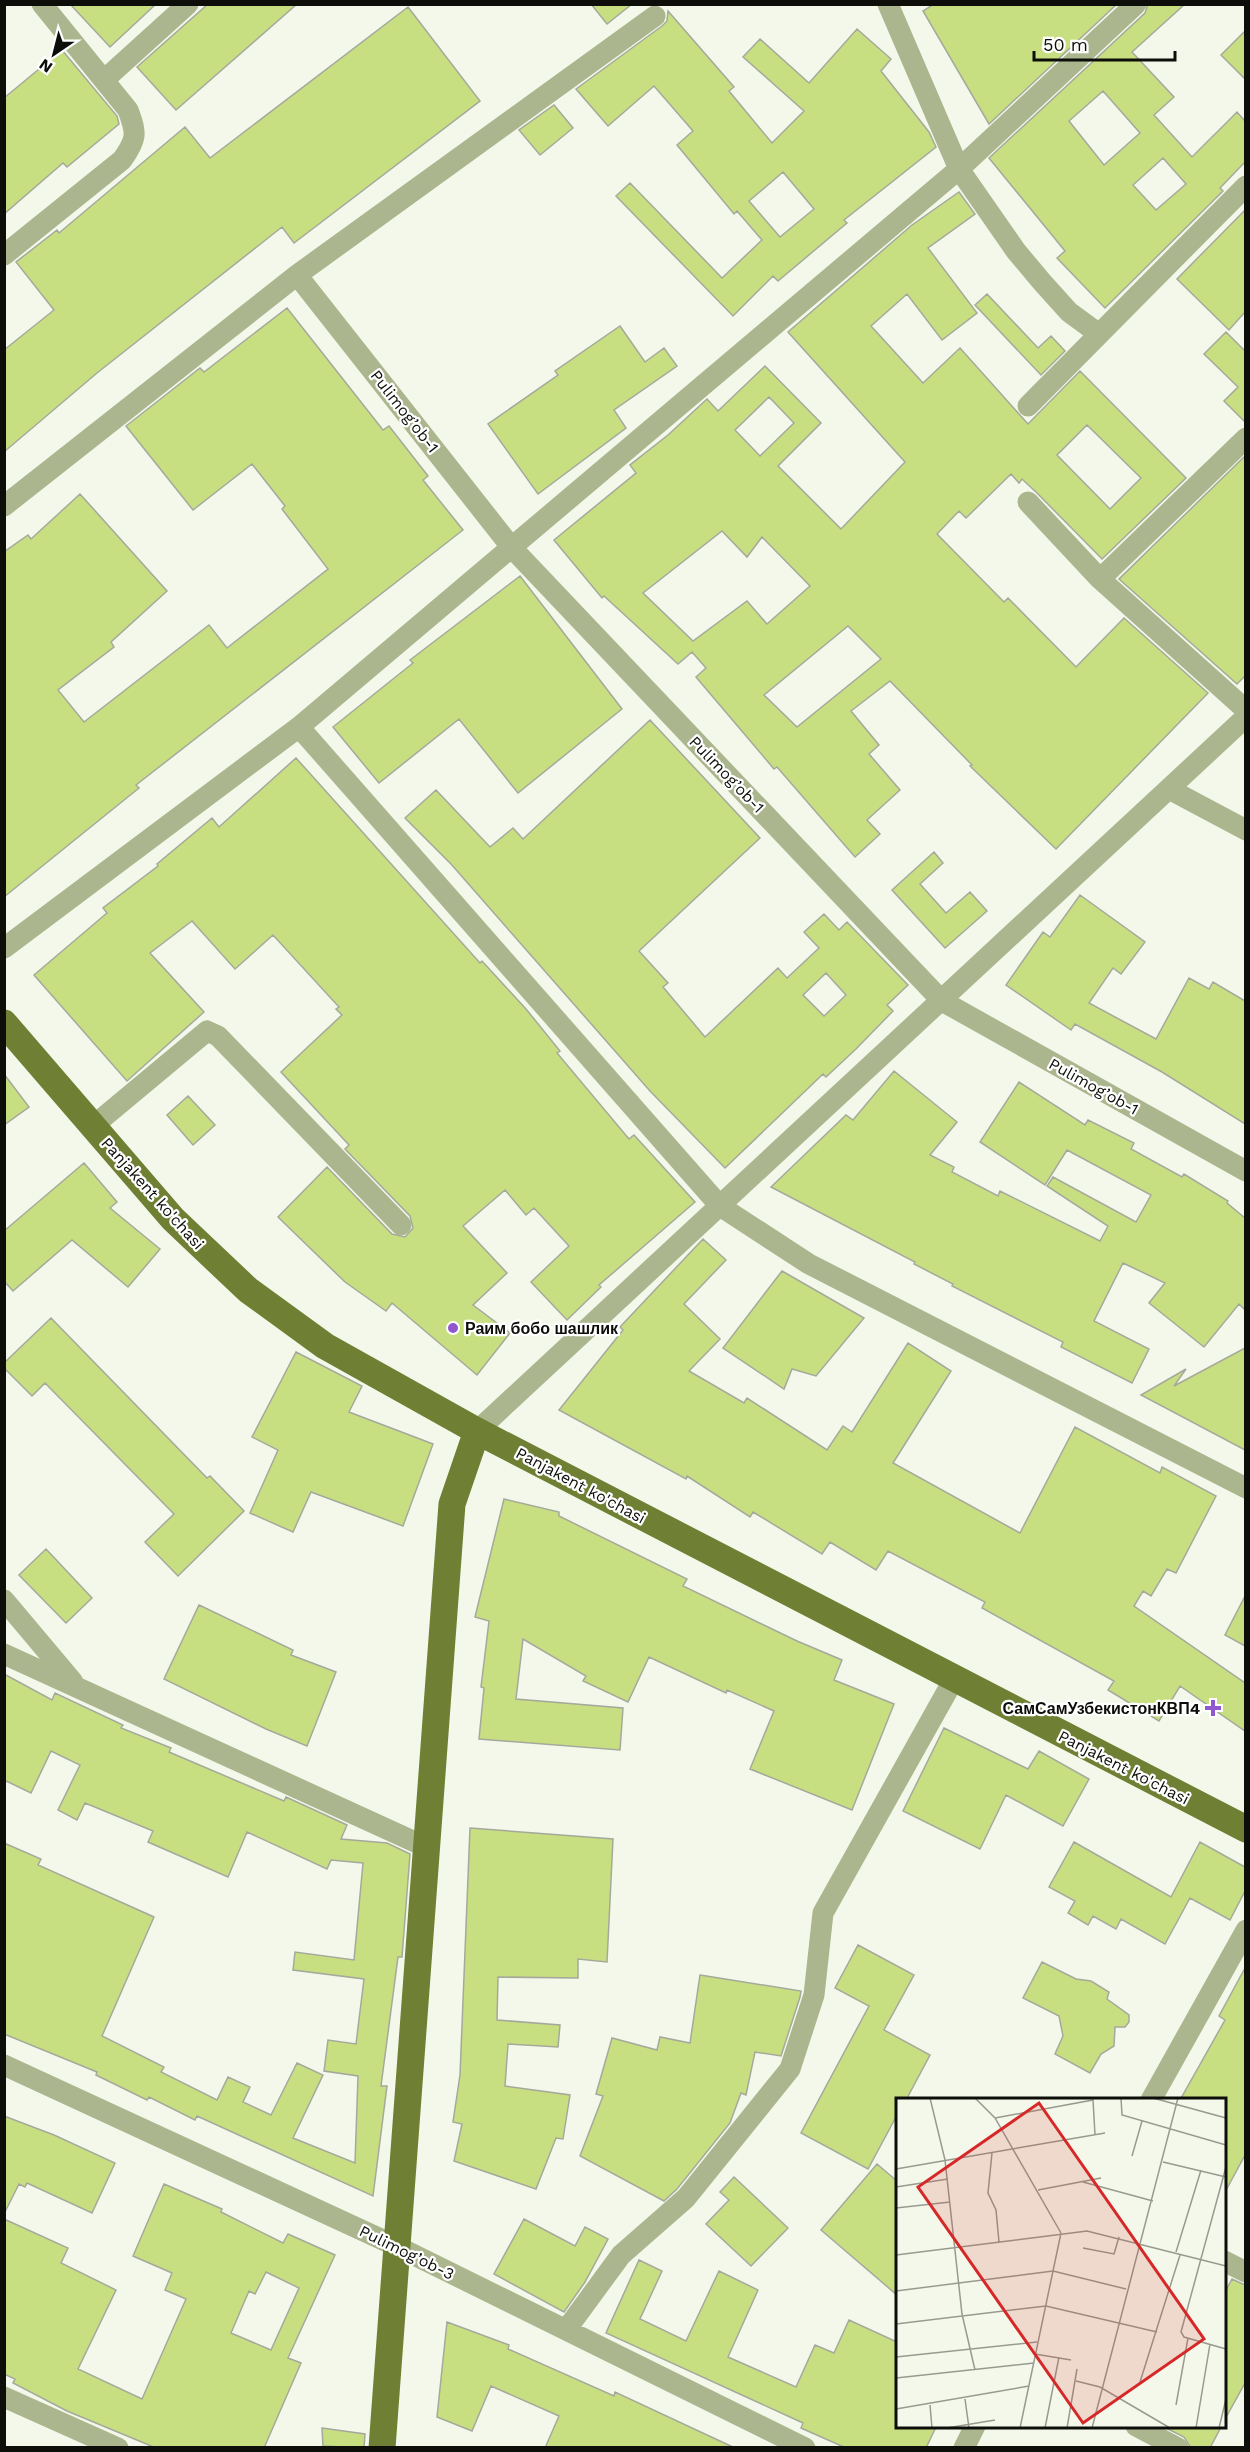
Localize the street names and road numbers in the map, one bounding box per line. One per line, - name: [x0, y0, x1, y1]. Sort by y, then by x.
- street label: Pulimog’ob-1: [367, 366, 443, 456]
- street label: Pulimog’ob-1: [685, 732, 768, 817]
- street label: Pulimog’ob-1: [1046, 1054, 1142, 1119]
- street label: Panjakent ko'chasi: [97, 1133, 208, 1253]
- street label: Panjakent ko'chasi: [513, 1443, 649, 1528]
- street label: Panjakent ko'chasi: [1055, 1726, 1192, 1809]
- street label: Pulimog’ob-3: [356, 2221, 457, 2284]

